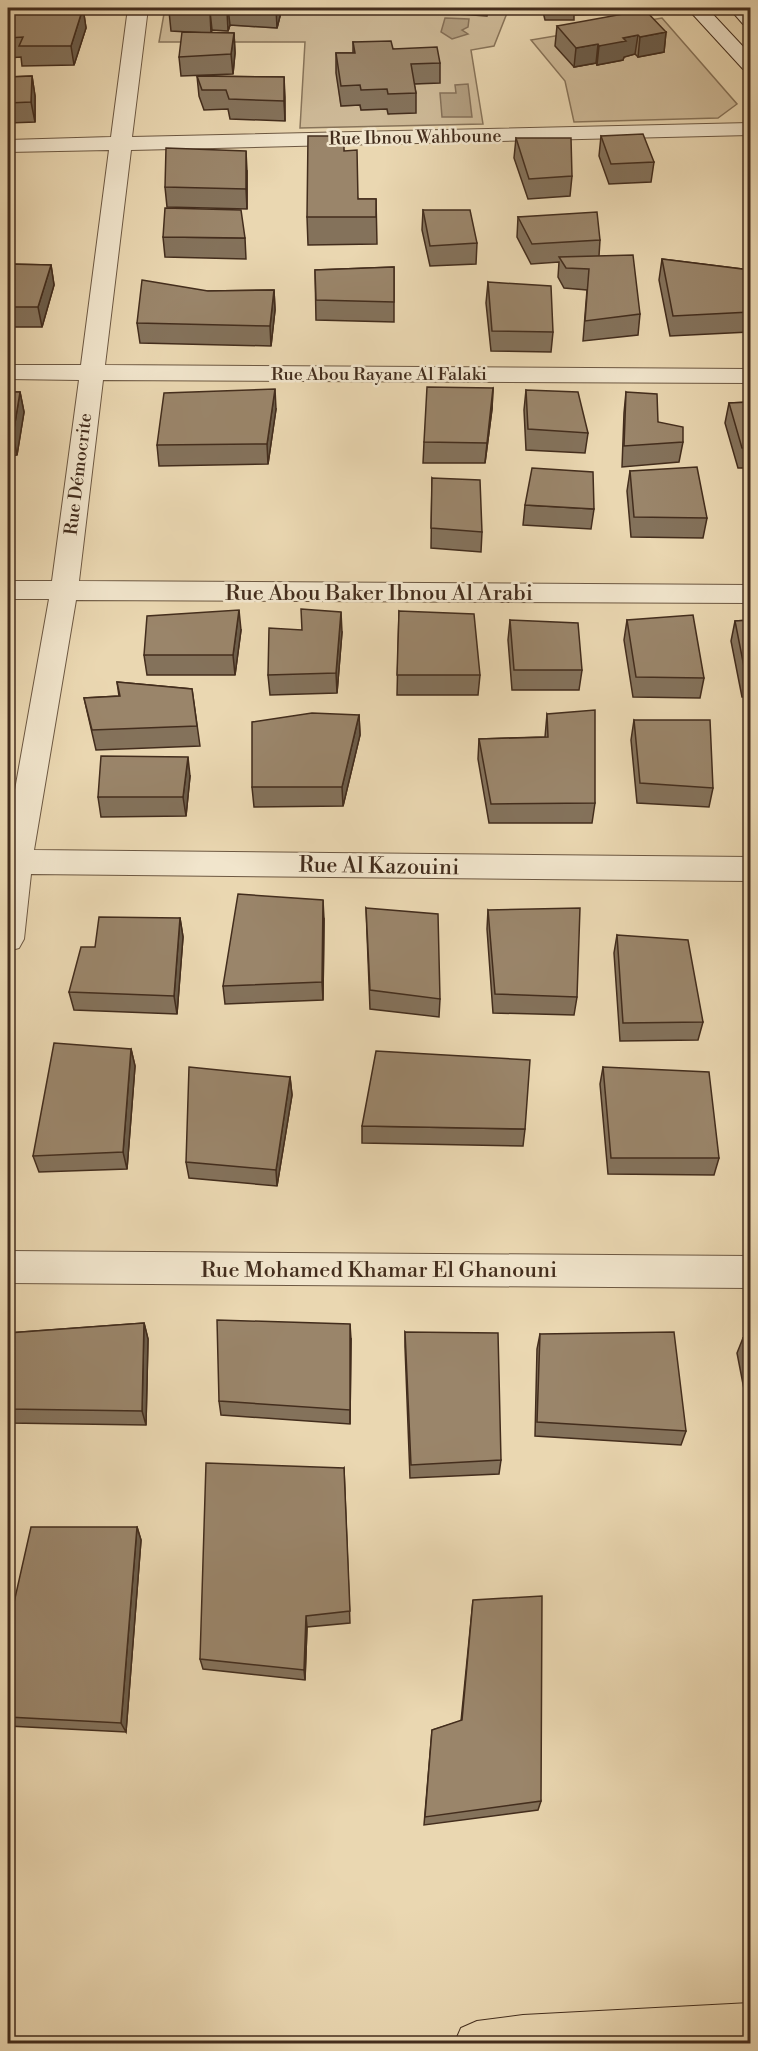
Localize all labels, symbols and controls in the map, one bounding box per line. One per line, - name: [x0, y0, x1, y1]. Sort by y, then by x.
- street label: Rue Ibnou Wahboune: [328, 124, 502, 151]
- street label: Rue Abou Rayane Al Falaki: [271, 363, 487, 386]
- street label: Rue Démocrite: [60, 412, 97, 536]
- street label: Rue Abou Baker Ibnou Al Arabi: [225, 580, 533, 607]
- street label: Rue Al Kazouini: [298, 852, 460, 881]
- street label: Rue Mohamed Khamar El Ghanouni: [201, 1257, 557, 1284]

